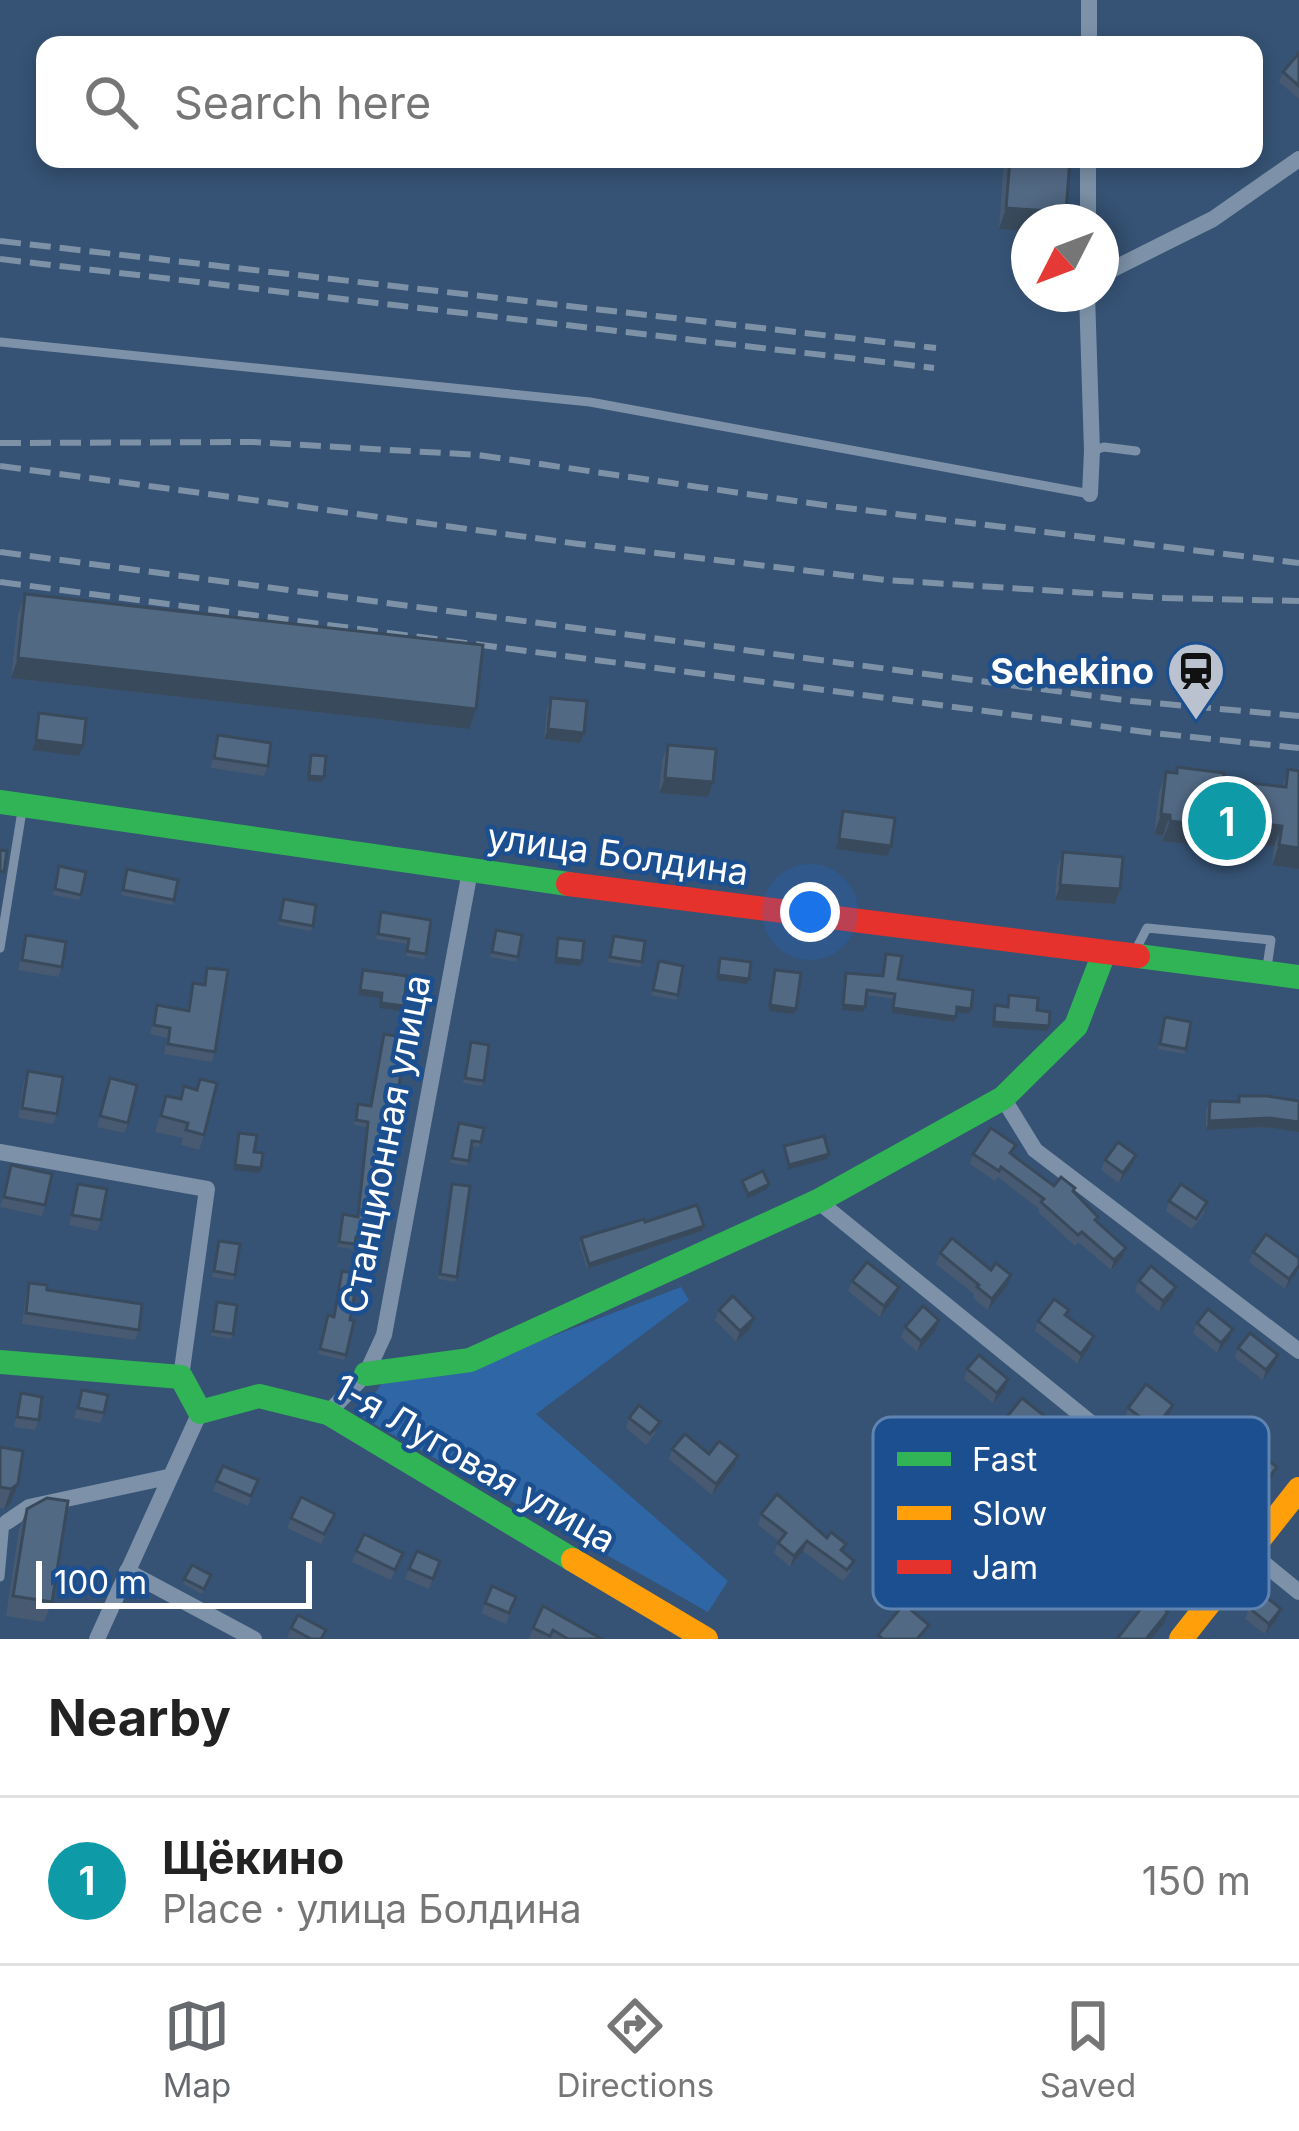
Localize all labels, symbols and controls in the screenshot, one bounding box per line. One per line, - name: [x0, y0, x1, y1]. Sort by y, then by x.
- search box: [36, 36, 1263, 168]
- icon: search: [78, 69, 144, 135]
- text: Search here: [174, 75, 431, 130]
- north arrow: [1011, 204, 1119, 312]
- station icon: Schekino: [1165, 640, 1227, 722]
- place label: Schekino: [990, 649, 1154, 693]
- pin: 1: [1188, 776, 1266, 866]
- street label: улица Болдина: [485, 814, 751, 894]
- your location: [780, 882, 840, 942]
- street label: Станционная улица: [331, 971, 439, 1317]
- street label: 1-я Луговая улица: [326, 1364, 624, 1562]
- legend: [873, 1417, 1269, 1609]
- text: Fast: [972, 1439, 1038, 1479]
- text: Slow: [972, 1493, 1047, 1533]
- text: Jam: [972, 1547, 1038, 1587]
- scale bar: [36, 1555, 312, 1608]
- text: 100 m: [54, 1562, 147, 1602]
- text: Nearby: [48, 1687, 231, 1748]
- text: Щёкино: [162, 1830, 344, 1885]
- text: 1: [79, 1857, 95, 1904]
- text: 150 m: [1142, 1857, 1251, 1904]
- text: Place · улица Болдина: [162, 1885, 582, 1932]
- tab: Map: [163, 1993, 231, 2105]
- tab: Directions: [557, 1993, 714, 2105]
- tab: Saved: [1040, 1993, 1136, 2105]

